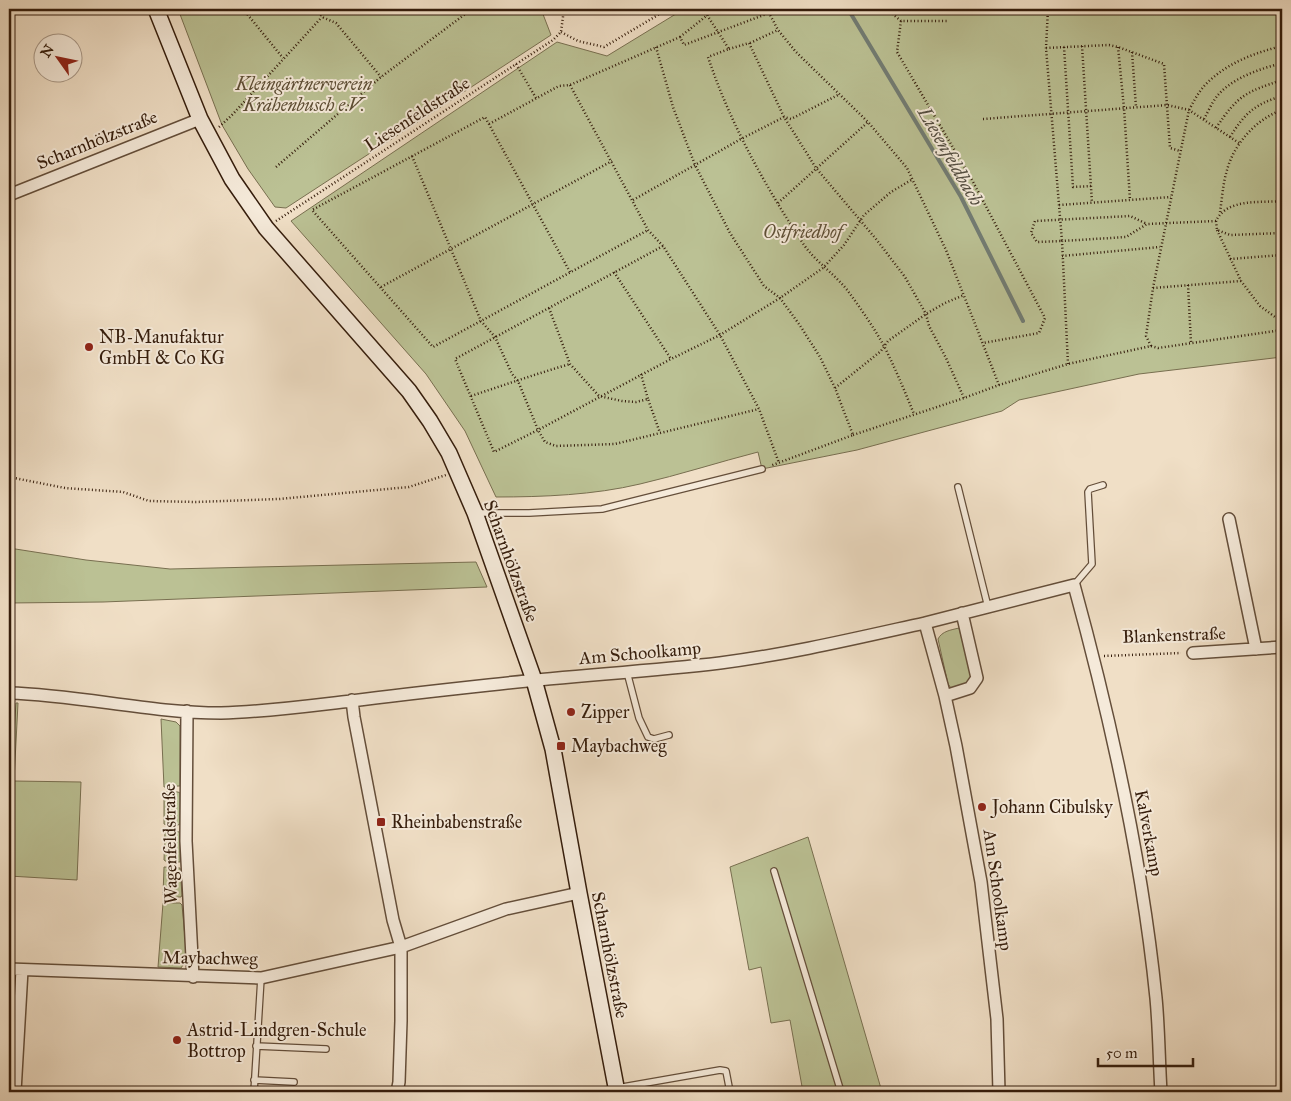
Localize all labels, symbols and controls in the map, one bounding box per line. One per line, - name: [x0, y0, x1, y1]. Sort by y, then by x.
- north arrow: [32, 32, 82, 82]
- text: N: [37, 41, 58, 61]
- street label: Liesenfeldstraße: [360, 72, 474, 156]
- park label: Kleingärtnerverein Krähenbusch e.V.: [235, 73, 373, 116]
- water label: Liesenfeldbach: [912, 102, 988, 210]
- street label: Scharnhölzstraße: [33, 106, 161, 174]
- park label: Ostfriedhof: [763, 221, 848, 243]
- place label: NB-Manufaktur GmbH & Co KG: [99, 326, 225, 369]
- marker: NB-Manufaktur GmbH & Co KG: [83, 341, 95, 353]
- street label: Scharnhölzstraße: [479, 497, 543, 625]
- street label: Blankenstraße: [1122, 622, 1226, 648]
- street label: Am Schoolkamp: [577, 637, 702, 669]
- place label: Zipper: [581, 701, 630, 723]
- marker: Zipper: [565, 706, 577, 718]
- place label: Maybachweg: [571, 735, 667, 758]
- marker: Maybachweg: [555, 740, 567, 752]
- street label: Wagenfeldstraße: [158, 783, 183, 905]
- street label: Kalverkamp: [1130, 788, 1168, 878]
- place label: Johann Cibulsky: [990, 796, 1113, 819]
- marker: Johann Cibulsky: [976, 801, 988, 813]
- place label: Rheinbabenstraße: [391, 811, 522, 833]
- marker: Rheinbabenstraße: [375, 816, 387, 828]
- street label: Am Schoolkamp: [978, 827, 1017, 952]
- street label: Scharnhölzstraße: [587, 890, 633, 1020]
- street label: Maybachweg: [162, 946, 259, 971]
- place label: Astrid-Lindgren-Schule Bottrop: [186, 1019, 367, 1062]
- marker: Astrid-Lindgren-Schule Bottrop: [171, 1034, 183, 1046]
- scale bar: [1098, 1036, 1194, 1068]
- text: 50 m: [1106, 1044, 1138, 1062]

